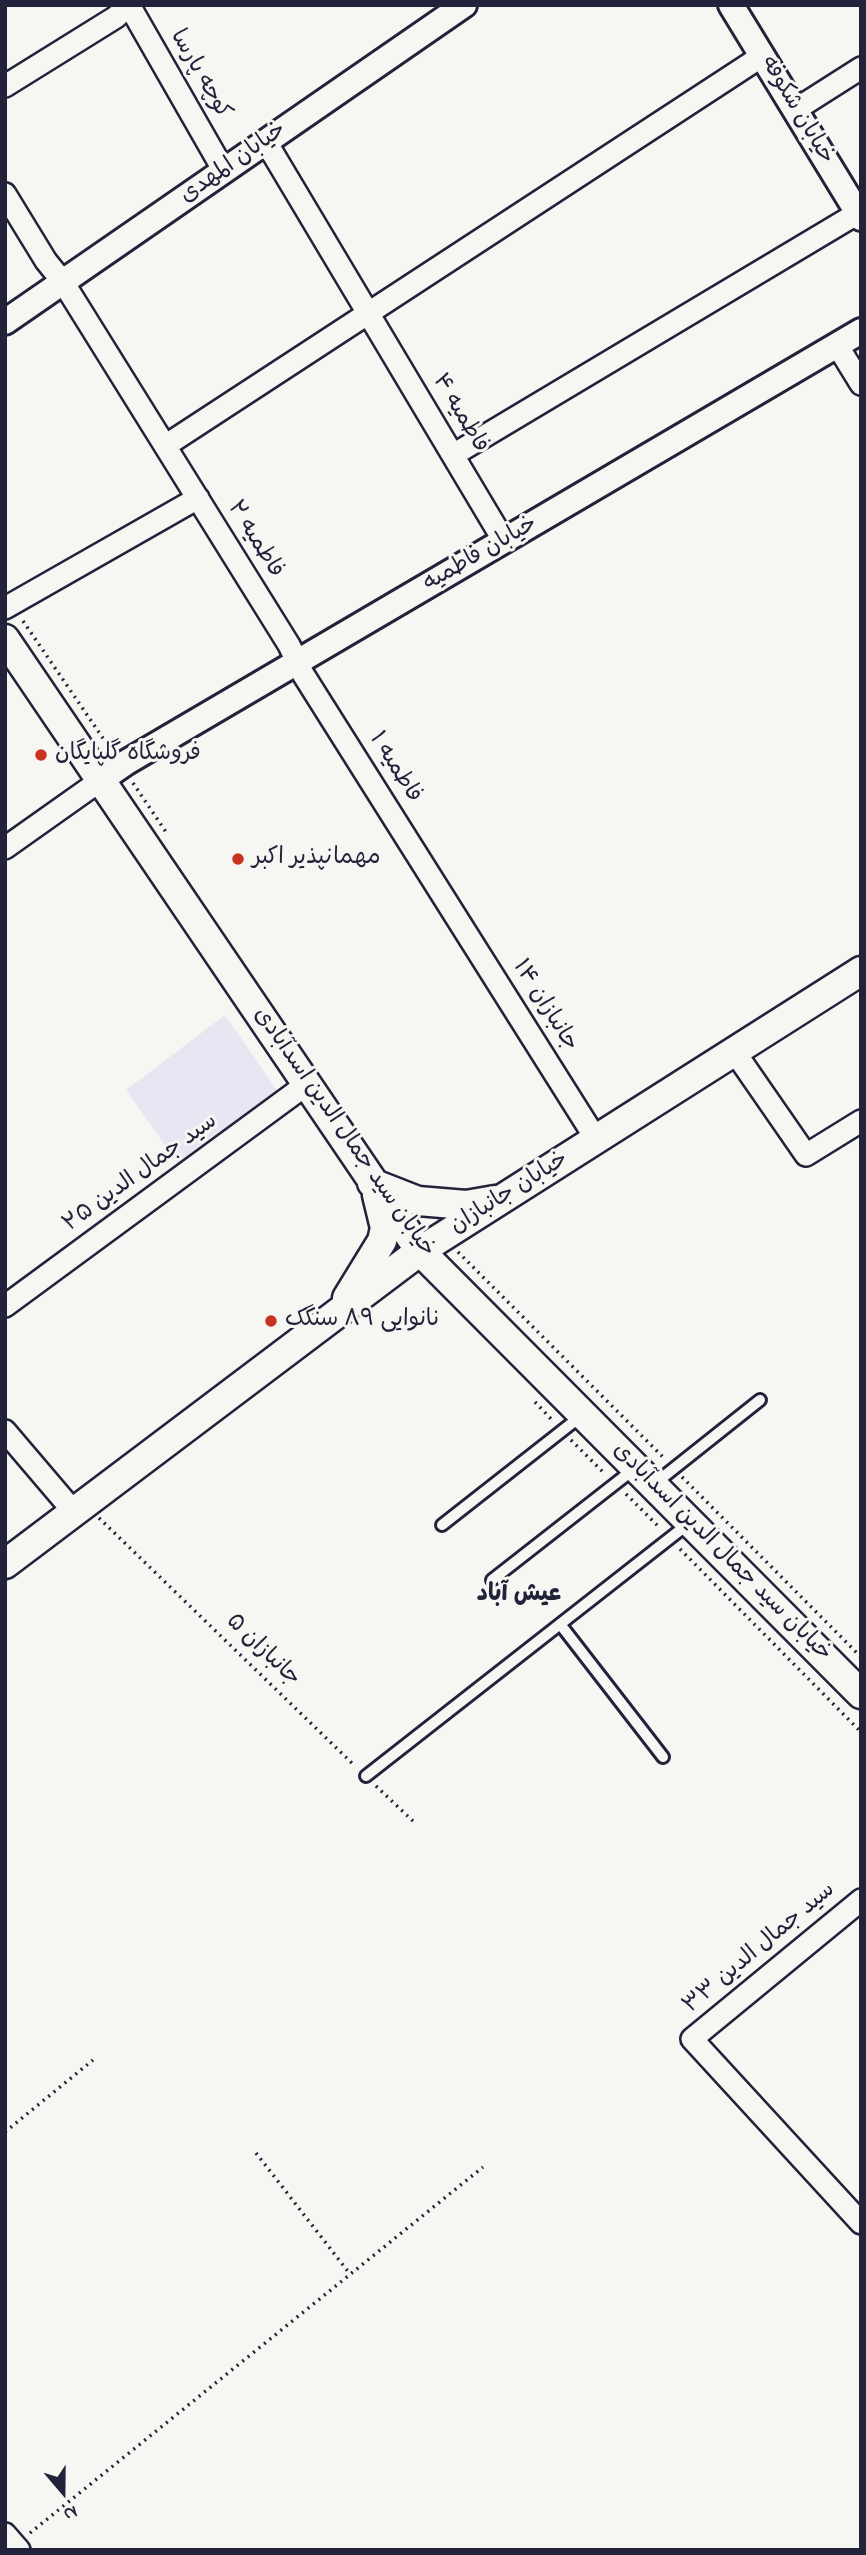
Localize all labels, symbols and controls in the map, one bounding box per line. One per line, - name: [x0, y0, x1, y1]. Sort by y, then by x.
- street label: کوچه پارسا: [162, 25, 236, 125]
- street label: خیابان شکوفه: [753, 52, 839, 170]
- street label: خیابان المهدی: [176, 117, 292, 211]
- street label: فاطمیه ۴: [425, 370, 493, 458]
- street label: فاطمیه ۲: [220, 496, 288, 584]
- street label: خیابان فاطمیه: [419, 511, 543, 599]
- street label: فاطمیه ۱: [362, 728, 426, 808]
- place label: فروشگاه گلپایگان: [55, 741, 201, 769]
- marker: فروشگاه گلپایگان: [33, 747, 49, 763]
- place label: مهمانپذیر اکبر: [252, 845, 381, 873]
- marker: مهمانپذیر اکبر: [230, 851, 246, 867]
- street label: جانبازان ۱۴: [505, 955, 583, 1057]
- street label: خیابان سید جمال الدین اسدآبادی: [246, 1003, 440, 1263]
- street label: سید جمال الدین ۲۵: [59, 1109, 223, 1239]
- street label: خیابان جانبازان: [446, 1147, 574, 1241]
- place label: نانوایی ۸۹ سنگک: [285, 1307, 440, 1335]
- marker: نانوایی ۸۹ سنگک: [263, 1313, 279, 1329]
- street label: خیابان سید جمال الدین اسدآبادی: [606, 1438, 836, 1668]
- district label: عیش آباد: [477, 1582, 561, 1610]
- street label: جانبازان ۵: [219, 1609, 305, 1693]
- street label: سید جمال الدین ۳۳: [678, 1877, 842, 2021]
- north arrow: [28, 2457, 98, 2527]
- text: N: [60, 2497, 81, 2527]

